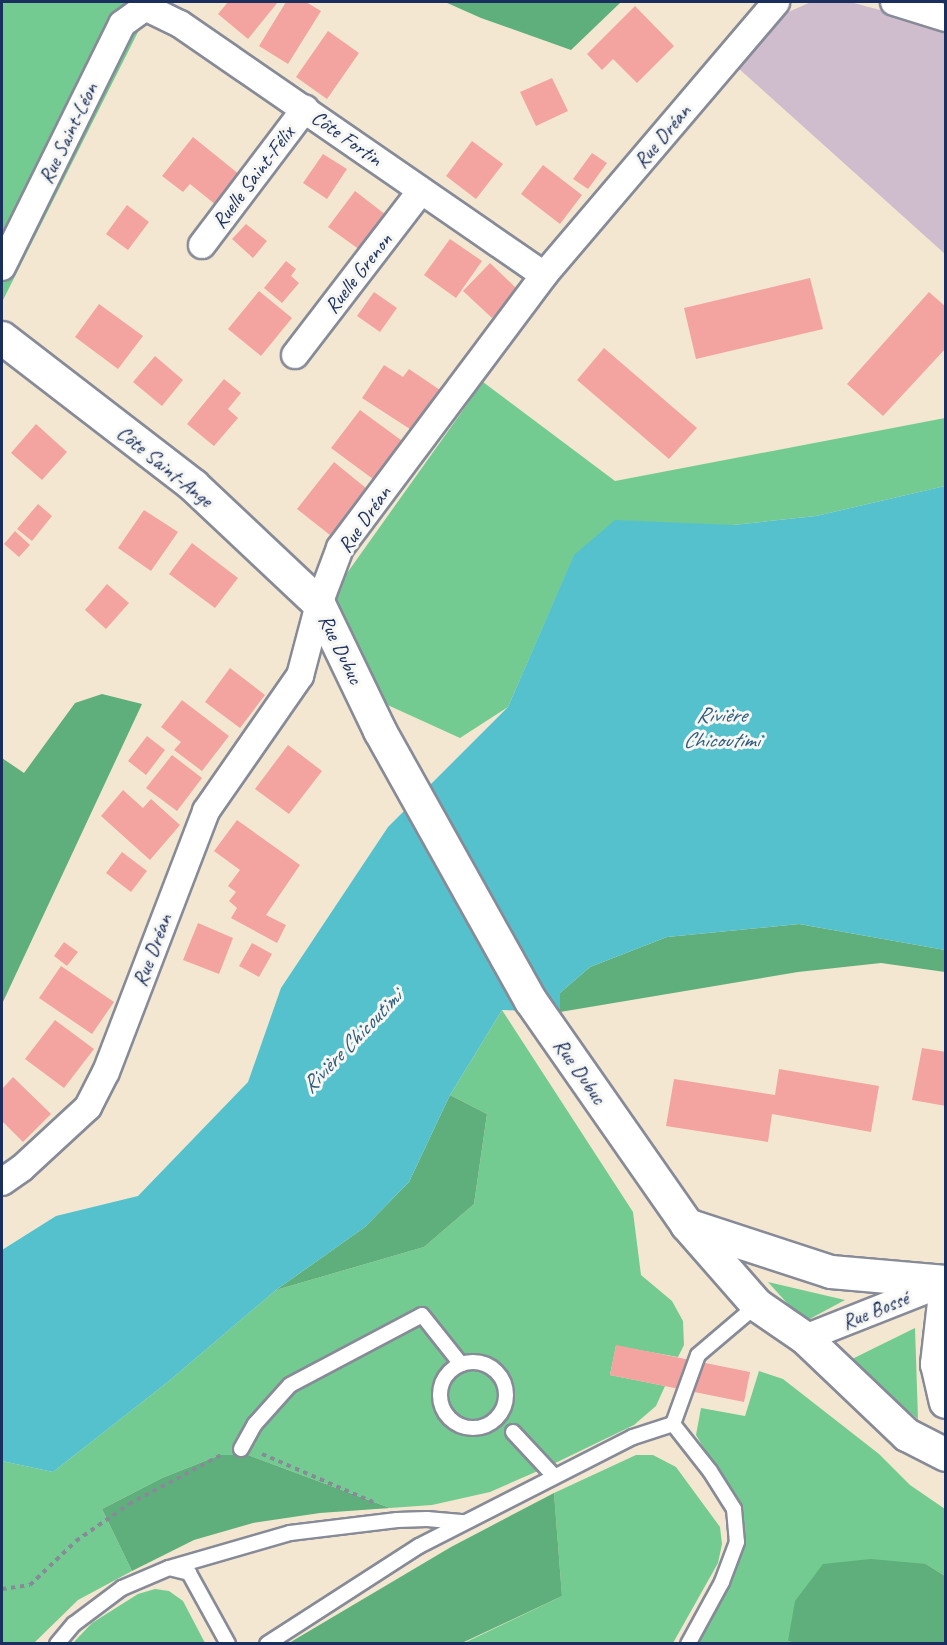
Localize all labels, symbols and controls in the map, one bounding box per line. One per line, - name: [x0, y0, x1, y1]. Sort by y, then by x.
- street label: Rue Saint-Léon: [33, 78, 103, 188]
- street label: Rue Dréan: [628, 99, 696, 173]
- street label: Côte Fortin: [307, 105, 387, 171]
- street label: Ruelle Saint-Félix: [206, 121, 300, 233]
- street label: Ruelle Grenon: [319, 228, 397, 318]
- street label: Côte Saint-Ange: [112, 420, 218, 512]
- street label: Rue Dréan: [332, 481, 396, 557]
- street label: Rue Dubuc: [313, 610, 369, 688]
- water label: Rivière Chicoutimi: [683, 702, 759, 754]
- street label: Rue Dréan: [127, 910, 177, 990]
- water label: Rivière Chicoutimi: [297, 986, 407, 1098]
- street label: Rue Dubuc: [548, 1033, 612, 1109]
- street label: Rue Bossé: [838, 1285, 912, 1335]

